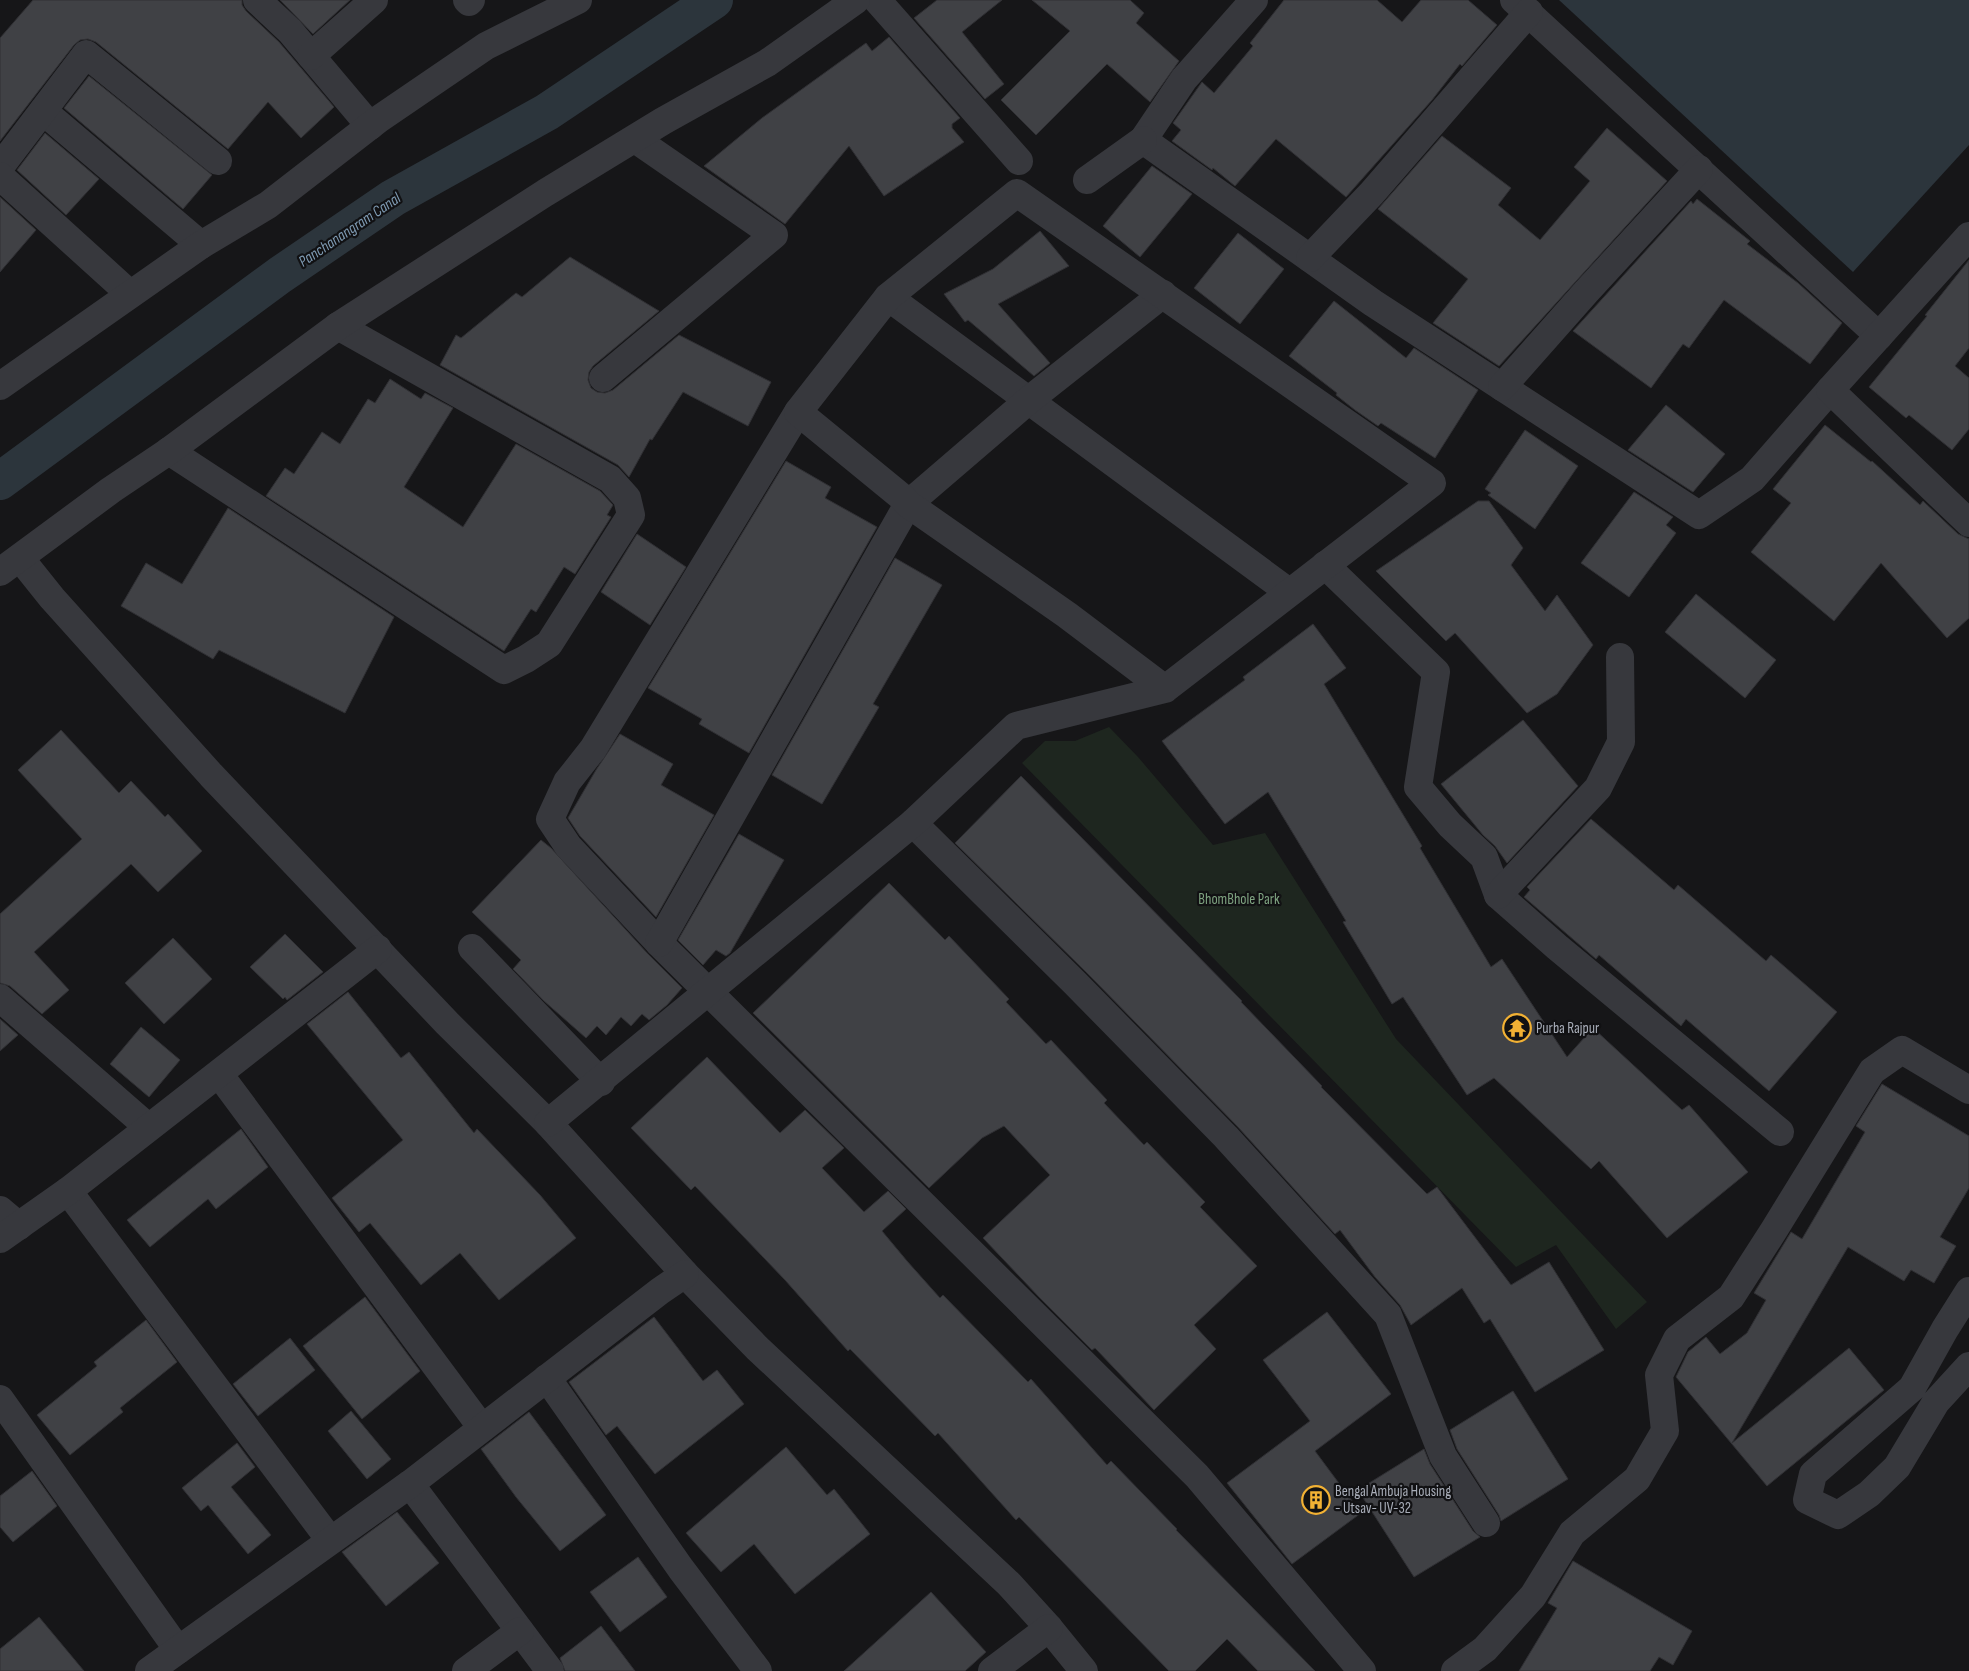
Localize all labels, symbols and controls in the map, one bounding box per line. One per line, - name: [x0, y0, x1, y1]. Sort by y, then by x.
- water label: Panchanangram Canal: [295, 188, 405, 271]
- park label: BhomBhole Park: [1198, 890, 1280, 909]
- temple icon: Purba Rajpur: [1502, 1013, 1532, 1043]
- place label: Purba Rajpur: [1536, 1019, 1600, 1038]
- place label: Bengal Ambuja Housing - Utsav- UV-32: [1335, 1482, 1451, 1518]
- building icon: Bengal Ambuja Housing - Utsav- UV-32: [1301, 1485, 1331, 1515]

